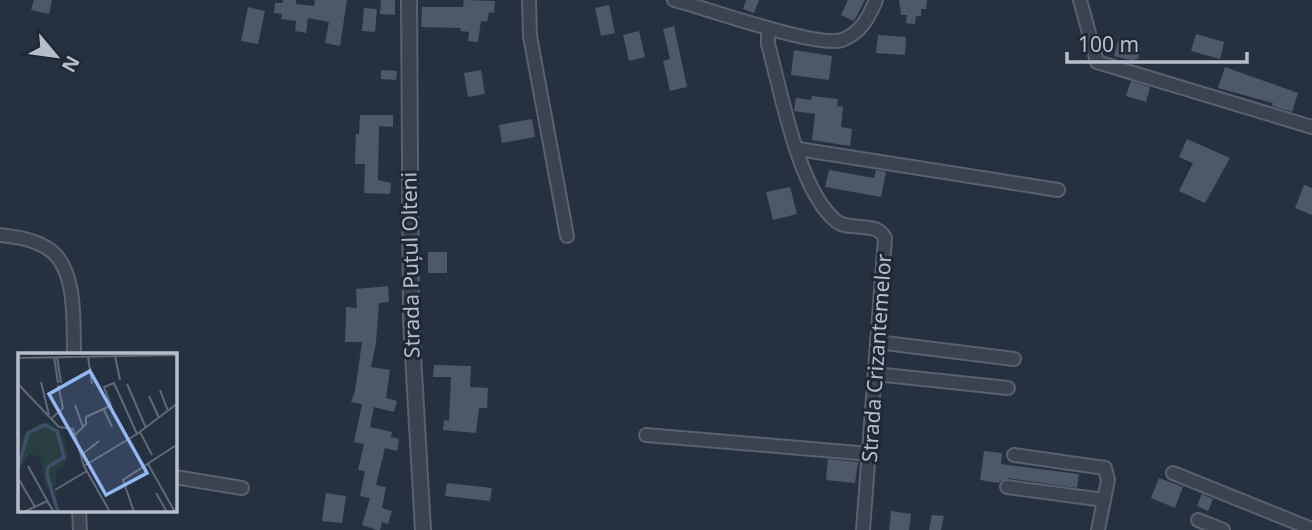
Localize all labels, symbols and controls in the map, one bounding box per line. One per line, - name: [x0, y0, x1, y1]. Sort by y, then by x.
- north arrow: [21, 21, 91, 91]
- scale bar: [1067, 21, 1247, 65]
- text: 100 m: [1078, 30, 1139, 58]
- text: N: [56, 51, 86, 77]
- street label: Strada Puțul Olteni: [394, 172, 426, 358]
- street label: Strada Crizantemelor: [855, 252, 897, 463]
- inset map: [18, 353, 177, 512]

